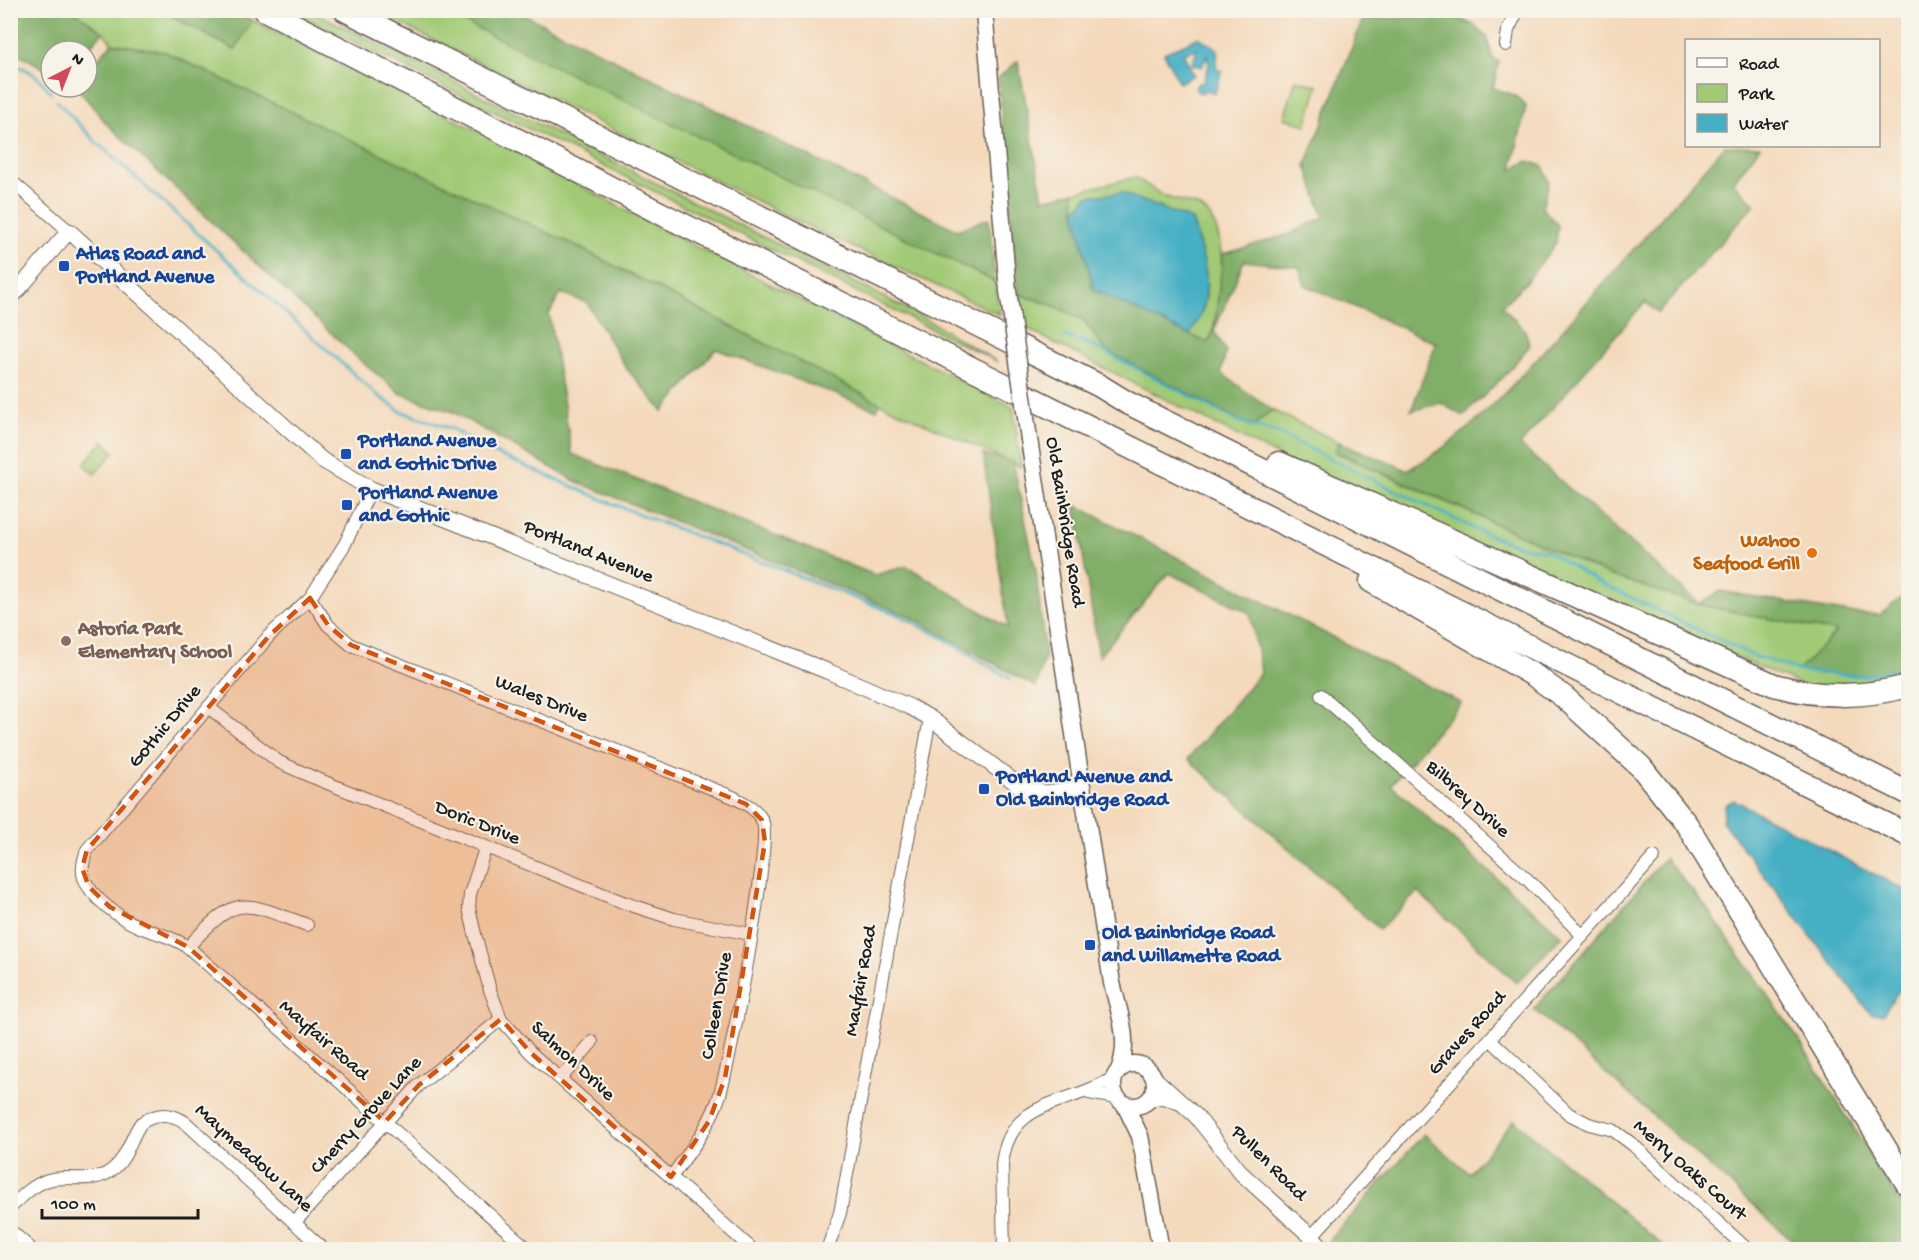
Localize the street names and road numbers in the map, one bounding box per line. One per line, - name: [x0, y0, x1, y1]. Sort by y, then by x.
- street label: Old Bainbridge Road: [1039, 435, 1089, 611]
- street label: Portland Avenue: [519, 516, 657, 590]
- street label: Wales Drive: [491, 671, 592, 729]
- street label: Gothic Drive: [125, 680, 208, 773]
- street label: Bilbrey Drive: [1420, 756, 1514, 844]
- street label: Doric Drive: [429, 796, 524, 852]
- street label: Mayfair Road: [841, 922, 883, 1038]
- street label: Colleen Drive: [697, 950, 739, 1061]
- street label: Graves Road: [1424, 985, 1513, 1081]
- street label: Mayfair Road: [273, 996, 374, 1088]
- street label: Salmon Drive: [525, 1017, 620, 1107]
- street label: Cherry Grove Lane: [306, 1052, 428, 1180]
- street label: Maymeadow Lane: [189, 1100, 317, 1219]
- street label: Merry Oaks Court: [1628, 1115, 1752, 1228]
- street label: Pullen Road: [1225, 1121, 1312, 1208]

